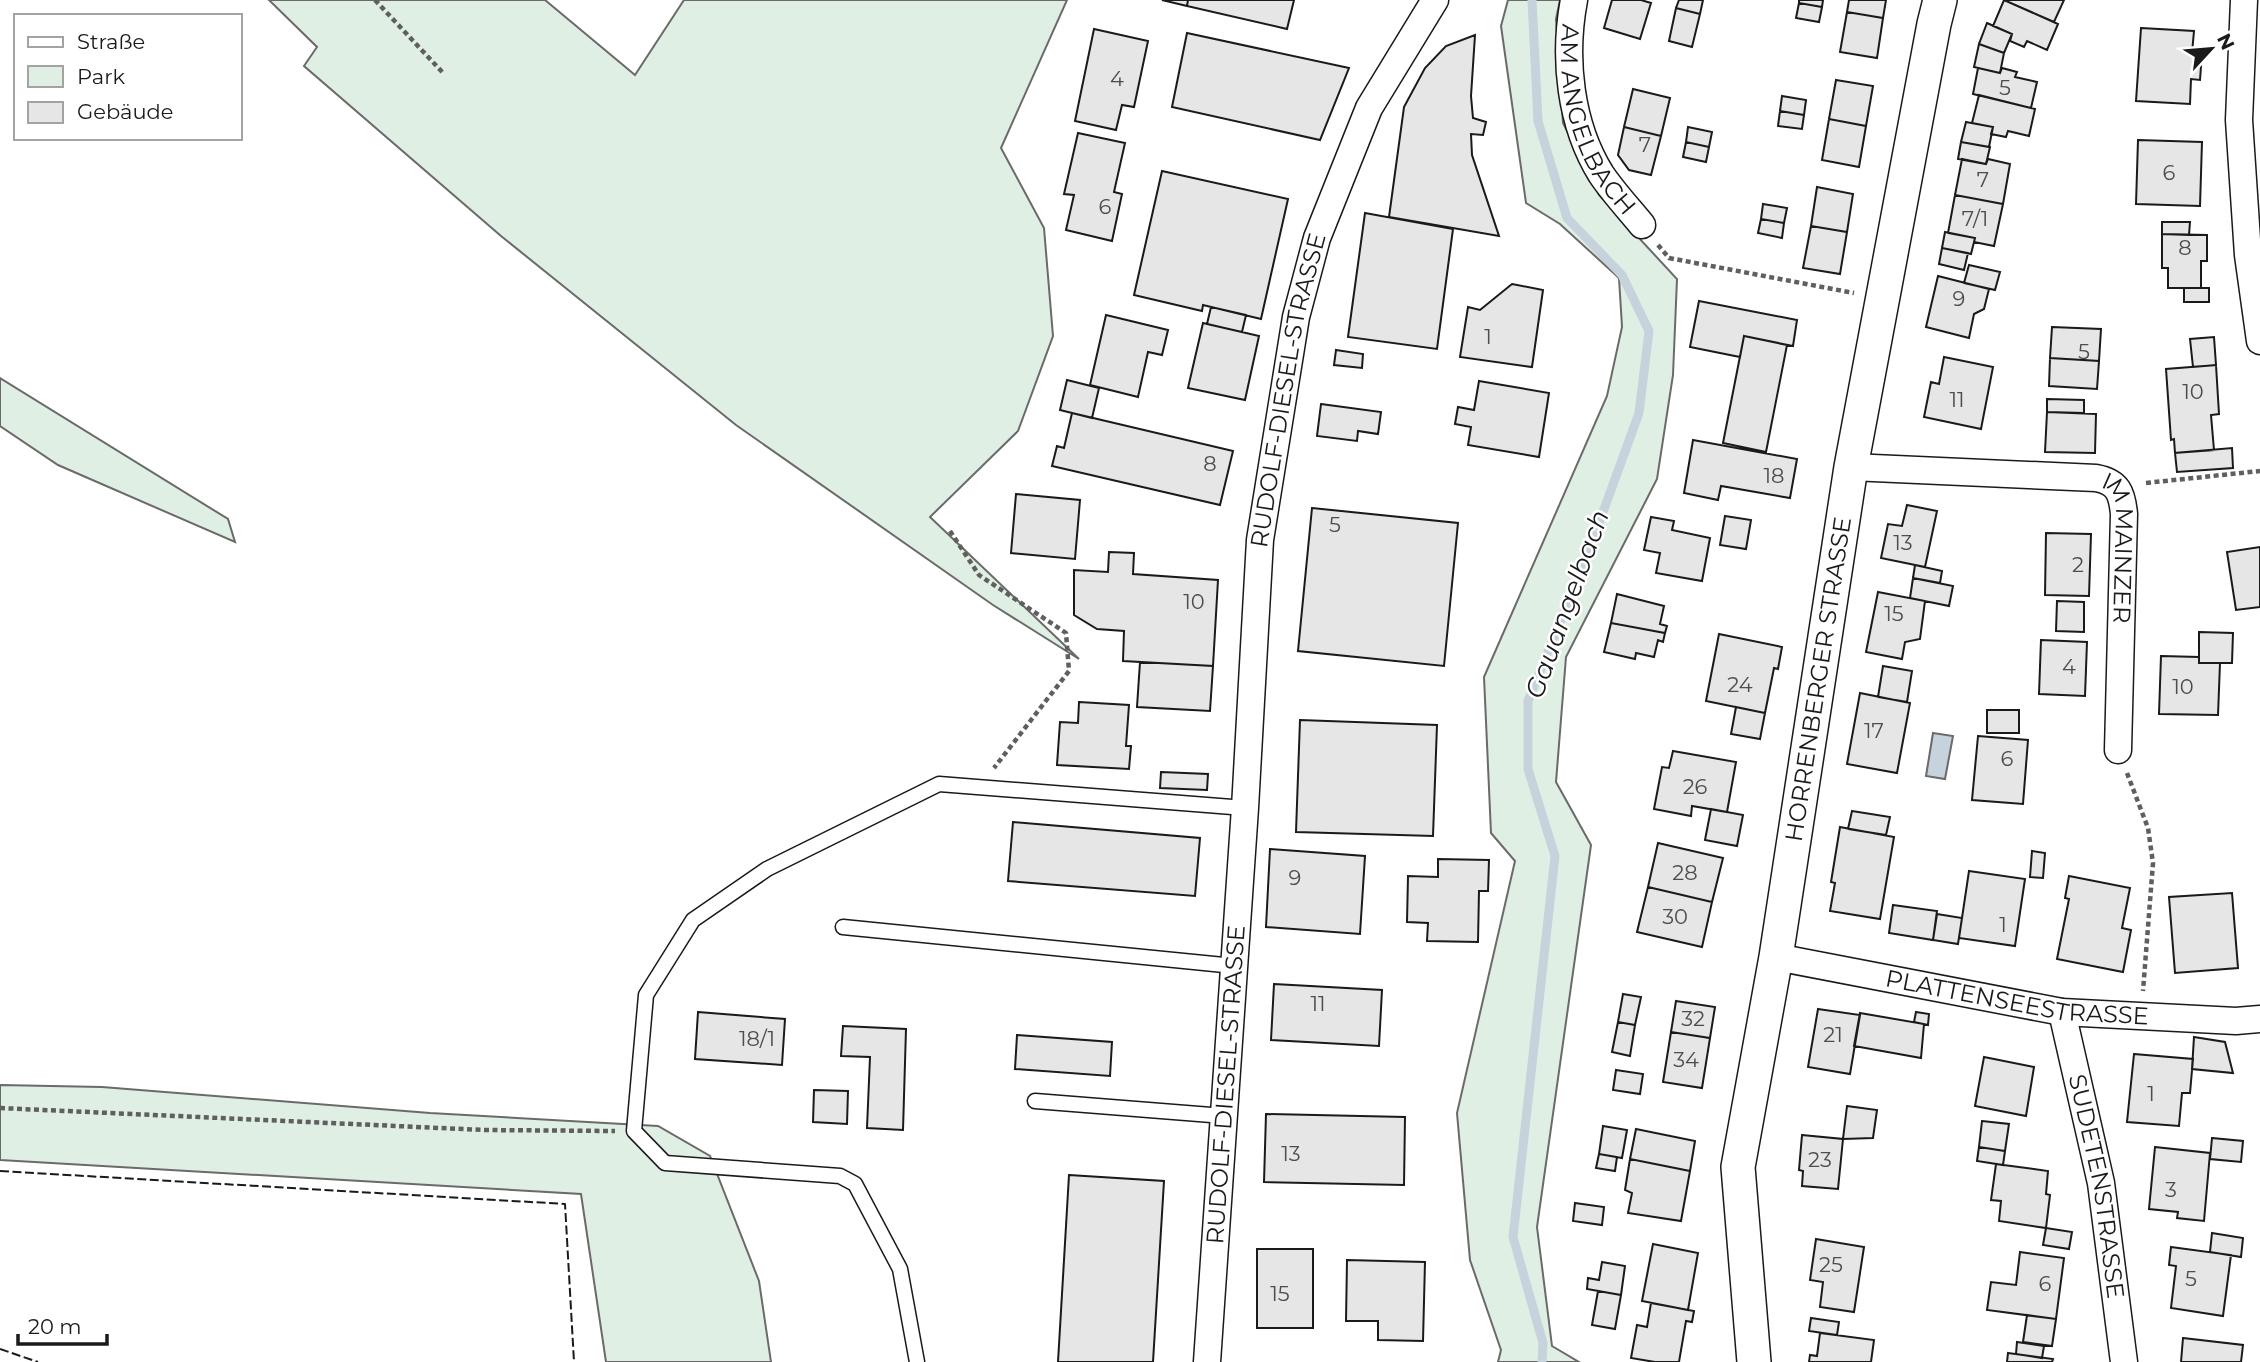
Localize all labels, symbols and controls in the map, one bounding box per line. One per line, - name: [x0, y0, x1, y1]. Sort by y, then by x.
- legend: [14, 14, 242, 140]
- north arrow: [2176, 14, 2246, 84]
- street label: AM ANGELBACH: [1555, 23, 1642, 221]
- text: Straße: [77, 29, 145, 54]
- text: N: [2212, 30, 2240, 54]
- text: Park: [77, 64, 125, 89]
- house number: 4: [1110, 66, 1124, 91]
- house number: 5: [1999, 75, 2011, 100]
- text: Gebäude: [77, 99, 174, 124]
- house number: 7: [1639, 132, 1651, 157]
- house number: 6: [2163, 160, 2176, 185]
- house number: 7: [1977, 167, 1989, 192]
- house number: 6: [1099, 194, 1112, 219]
- house number: 7/1: [1962, 206, 1988, 231]
- street label: RUDOLF-DIESEL-STRASSE: [1244, 230, 1332, 550]
- house number: 8: [2178, 235, 2192, 260]
- house number: 9: [1953, 286, 1965, 311]
- house number: 1: [1484, 324, 1492, 349]
- house number: 5: [2078, 339, 2090, 364]
- house number: 10: [2182, 379, 2204, 404]
- house number: 11: [1949, 387, 1965, 412]
- house number: 8: [1203, 451, 1217, 476]
- house number: 18: [1764, 463, 1784, 488]
- street label: IM MAINZER: [2098, 466, 2139, 624]
- water label: Gauangelbach: [1518, 505, 1616, 703]
- house number: 5: [1329, 512, 1341, 537]
- street label: HORRENBERGER STRASSE: [1779, 515, 1857, 844]
- house number: 13: [1893, 530, 1913, 555]
- house number: 2: [2072, 552, 2084, 577]
- house number: 10: [1183, 589, 1205, 614]
- house number: 15: [1884, 601, 1904, 626]
- house number: 4: [2062, 654, 2076, 679]
- house number: 24: [1727, 672, 1753, 697]
- house number: 10: [2172, 674, 2194, 699]
- house number: 17: [1864, 718, 1884, 743]
- house number: 6: [2001, 746, 2014, 771]
- house number: 26: [1683, 774, 1708, 799]
- house number: 28: [1672, 860, 1698, 885]
- house number: 9: [1289, 865, 1301, 890]
- house number: 30: [1662, 904, 1688, 929]
- house number: 1: [1999, 912, 2007, 937]
- street label: RUDOLF-DIESEL-STRASSE: [1200, 924, 1251, 1245]
- street label: PLATTENSEESTRASSE: [1883, 963, 2150, 1030]
- house number: 11: [1310, 991, 1326, 1016]
- house number: 32: [1681, 1006, 1705, 1031]
- house number: 21: [1823, 1022, 1843, 1047]
- house number: 18/1: [739, 1026, 775, 1051]
- house number: 34: [1673, 1047, 1699, 1072]
- street label: SUDETENSTRASSE: [2063, 1071, 2131, 1300]
- house number: 1: [2147, 1081, 2155, 1106]
- house number: 13: [1281, 1141, 1301, 1166]
- house number: 23: [1808, 1147, 1832, 1172]
- house number: 3: [2165, 1177, 2177, 1202]
- house number: 25: [1819, 1252, 1843, 1277]
- house number: 5: [2185, 1266, 2197, 1291]
- house number: 6: [2039, 1271, 2052, 1296]
- house number: 15: [1270, 1281, 1290, 1306]
- scale bar: [18, 1302, 107, 1346]
- text: 20 m: [28, 1314, 82, 1339]

